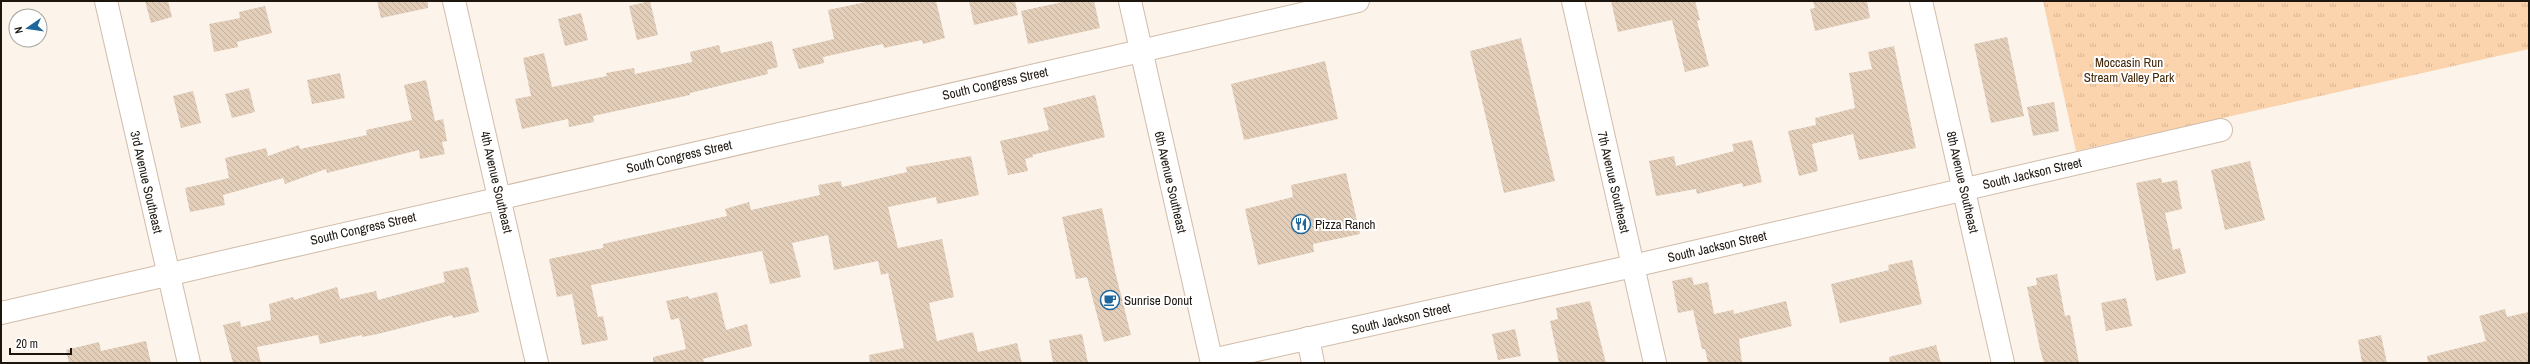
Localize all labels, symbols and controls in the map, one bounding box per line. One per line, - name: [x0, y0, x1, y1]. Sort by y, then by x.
- north arrow: [8, 8, 48, 48]
- text: N: [11, 26, 26, 35]
- park label: Moccasin Run Stream Valley Park: [2084, 54, 2175, 86]
- street label: South Congress Street: [941, 63, 1050, 104]
- street label: 3rd Avenue Southeast: [126, 129, 167, 235]
- street label: 4th Avenue Southeast: [477, 129, 517, 235]
- street label: 6th Avenue Southeast: [1151, 129, 1191, 235]
- street label: 7th Avenue Southeast: [1594, 129, 1634, 235]
- street label: 8th Avenue Southeast: [1943, 129, 1983, 235]
- street label: South Congress Street: [625, 136, 734, 177]
- street label: South Jackson Street: [1981, 154, 2083, 193]
- street label: South Congress Street: [309, 208, 418, 249]
- restaurant icon: Pizza Ranch: [1290, 213, 1312, 235]
- place label: Pizza Ranch: [1315, 216, 1376, 233]
- street label: South Jackson Street: [1666, 227, 1768, 266]
- cafe icon: Sunrise Donut: [1099, 289, 1121, 311]
- place label: Sunrise Donut: [1124, 292, 1192, 309]
- street label: South Jackson Street: [1350, 299, 1452, 338]
- scale bar: [10, 330, 71, 356]
- text: 20 m: [16, 336, 38, 352]

